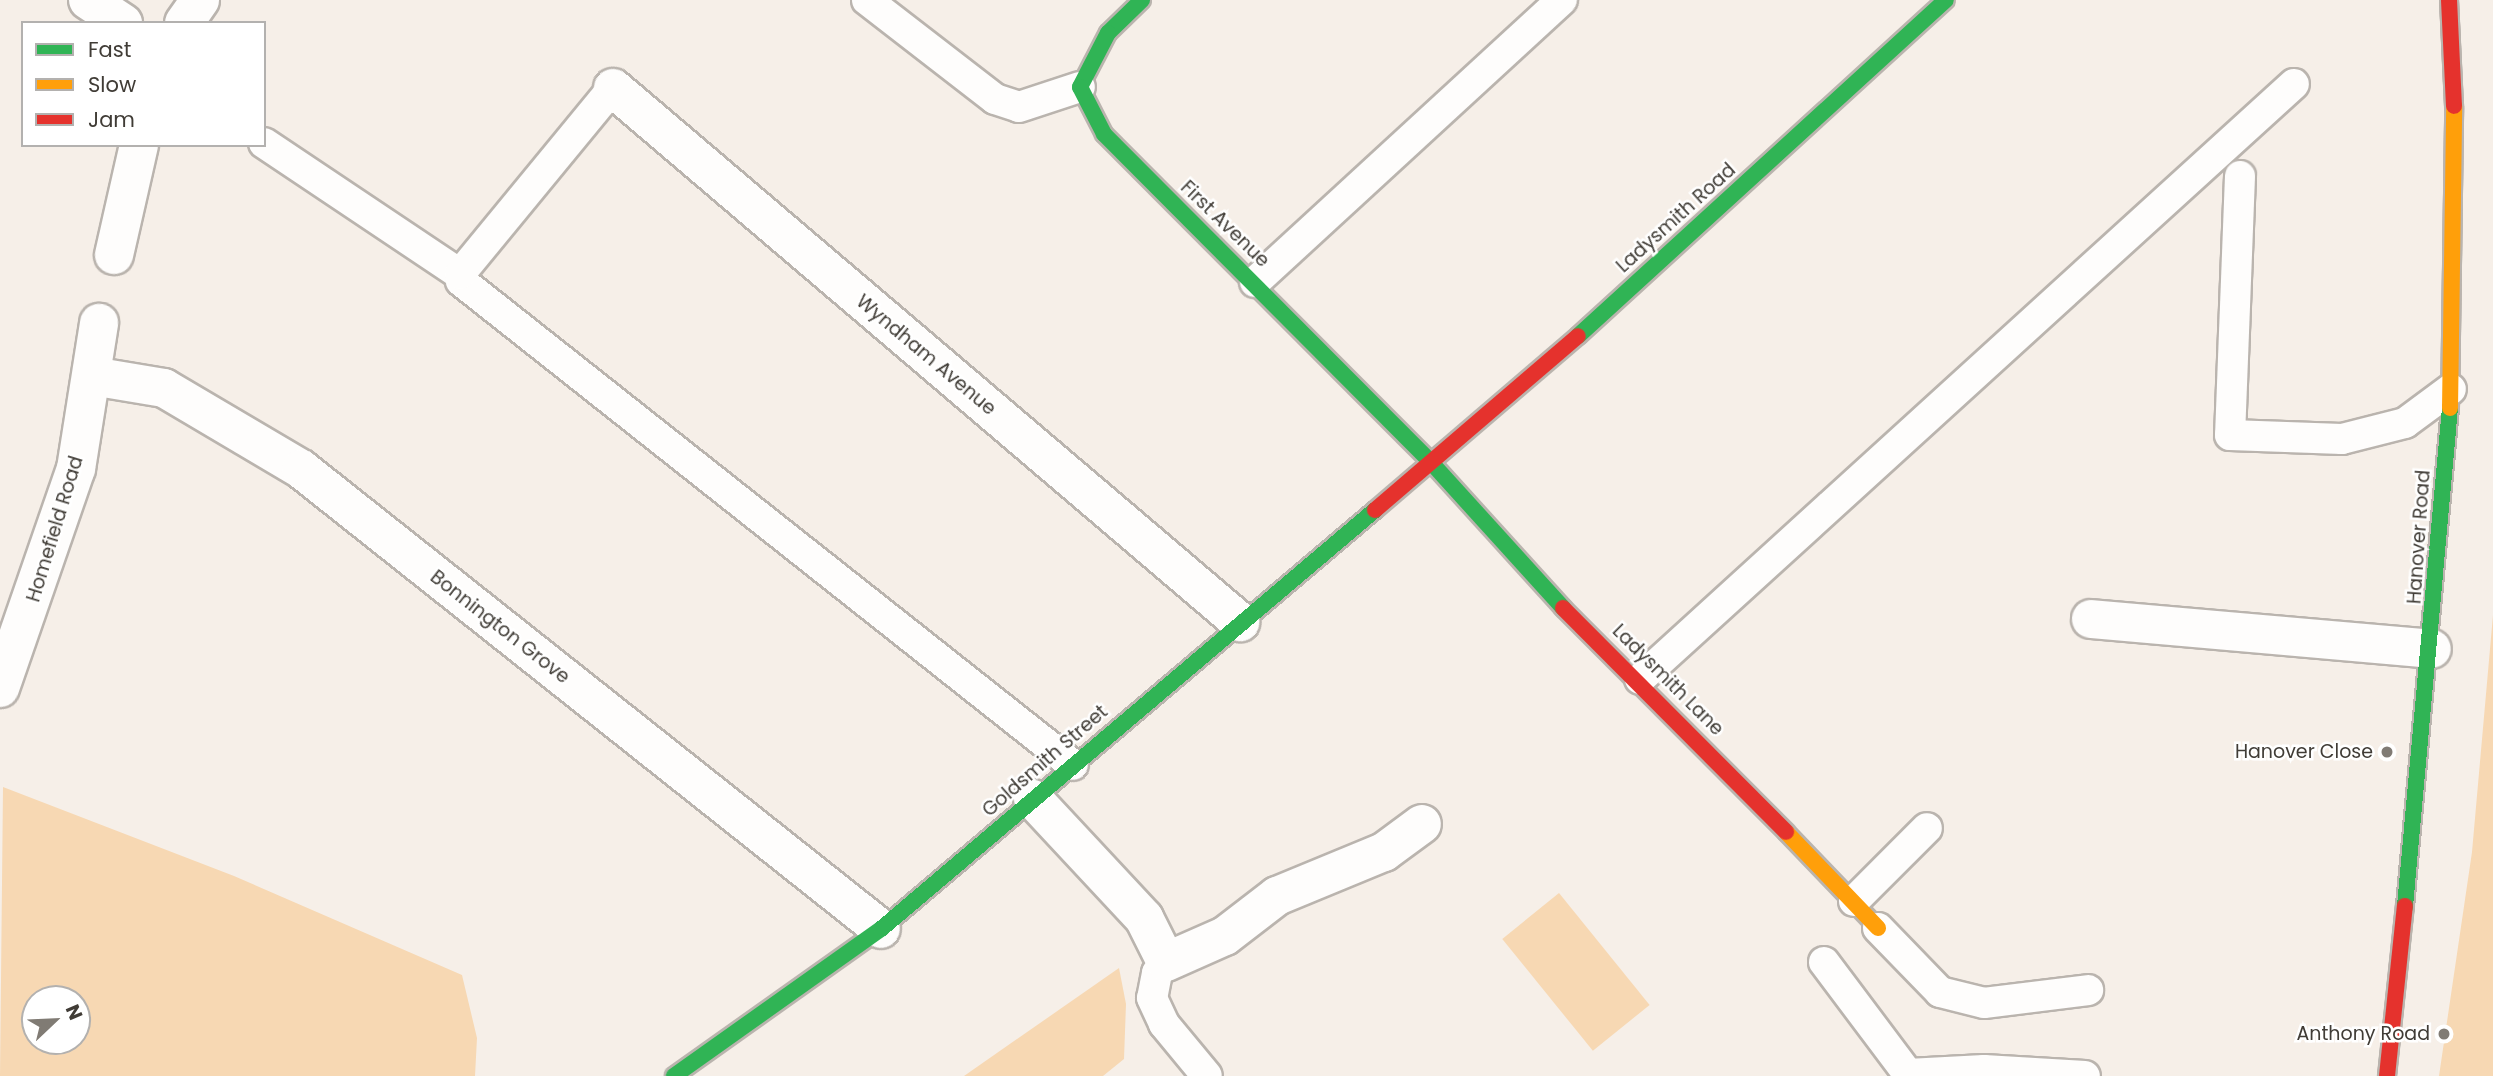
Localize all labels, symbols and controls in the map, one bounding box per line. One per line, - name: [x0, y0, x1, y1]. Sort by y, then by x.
- legend: [21, 21, 266, 147]
- text: Fast: [88, 35, 131, 64]
- text: Slow: [88, 70, 136, 99]
- text: Jam: [88, 105, 135, 134]
- street label: Ladysmith Road: [1612, 159, 1740, 277]
- street label: First Avenue: [1176, 176, 1274, 272]
- street label: Wyndham Avenue: [852, 290, 1000, 420]
- street label: Homefield Road: [22, 453, 88, 605]
- street label: Hanover Road: [2403, 469, 2435, 605]
- street label: Bonnington Grove: [426, 566, 574, 688]
- street label: Ladysmith Lane: [1608, 620, 1728, 740]
- street label: Goldsmith Street: [978, 700, 1112, 822]
- place label: Hanover Close: [2235, 741, 2373, 763]
- marker: Hanover Close: [2379, 744, 2395, 760]
- north arrow: [21, 985, 91, 1055]
- text: N: [59, 1001, 89, 1024]
- place label: Anthony Road: [2296, 1023, 2430, 1045]
- marker: Anthony Road: [2436, 1026, 2452, 1042]

